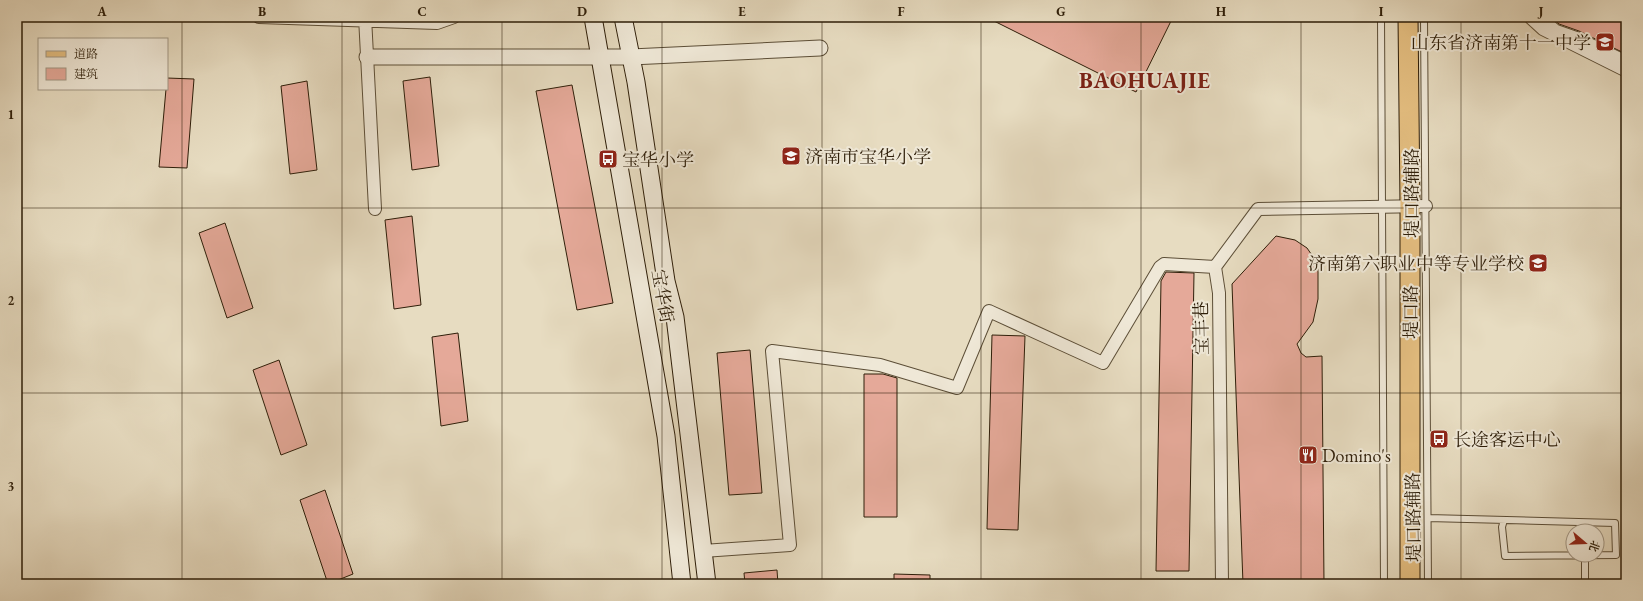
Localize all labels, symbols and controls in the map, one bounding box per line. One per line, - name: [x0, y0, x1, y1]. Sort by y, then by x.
- text: A: [96, 3, 107, 20]
- text: B: [258, 3, 266, 20]
- text: C: [417, 3, 427, 20]
- text: D: [577, 3, 587, 20]
- text: E: [738, 3, 746, 20]
- text: F: [897, 3, 905, 20]
- text: G: [1056, 3, 1066, 20]
- text: H: [1216, 3, 1227, 20]
- text: I: [1379, 3, 1384, 20]
- text: J: [1537, 3, 1544, 20]
- place label: 山东省济南第十一中学: [1411, 31, 1591, 54]
- school or university icon: 山东省济南第十一中学: [1594, 31, 1616, 53]
- legend: [38, 38, 168, 90]
- text: 道路: [74, 46, 98, 62]
- text: 建筑: [74, 66, 98, 82]
- district label: BAOHUAJIE: [1079, 66, 1211, 95]
- text: 1: [8, 106, 15, 123]
- school or university icon: 济南市宝华小学: [780, 145, 802, 167]
- place label: 济南市宝华小学: [805, 145, 931, 168]
- bus stop icon: 宝华小学: [597, 148, 619, 170]
- place label: 宝华小学: [622, 148, 694, 171]
- street label: 堤口路辅路: [1400, 148, 1423, 238]
- place label: 济南第六职业中等专业学校: [1308, 252, 1524, 275]
- school or university icon: 济南第六职业中等专业学校: [1527, 252, 1549, 274]
- street label: 宝华街: [647, 267, 679, 325]
- street label: 堤口路: [1399, 285, 1422, 339]
- text: 2: [8, 292, 15, 309]
- street label: 宝丰巷: [1189, 301, 1213, 355]
- bus stop icon: 长途客运中心: [1428, 428, 1450, 450]
- place label: 长途客运中心: [1453, 428, 1561, 451]
- restaurant icon: Domino's: [1297, 444, 1319, 466]
- place label: Domino's: [1322, 444, 1391, 467]
- street label: 堤口路辅路: [1401, 472, 1425, 562]
- text: 3: [8, 478, 15, 495]
- north arrow: [1565, 523, 1605, 563]
- text: 北: [1586, 539, 1603, 554]

